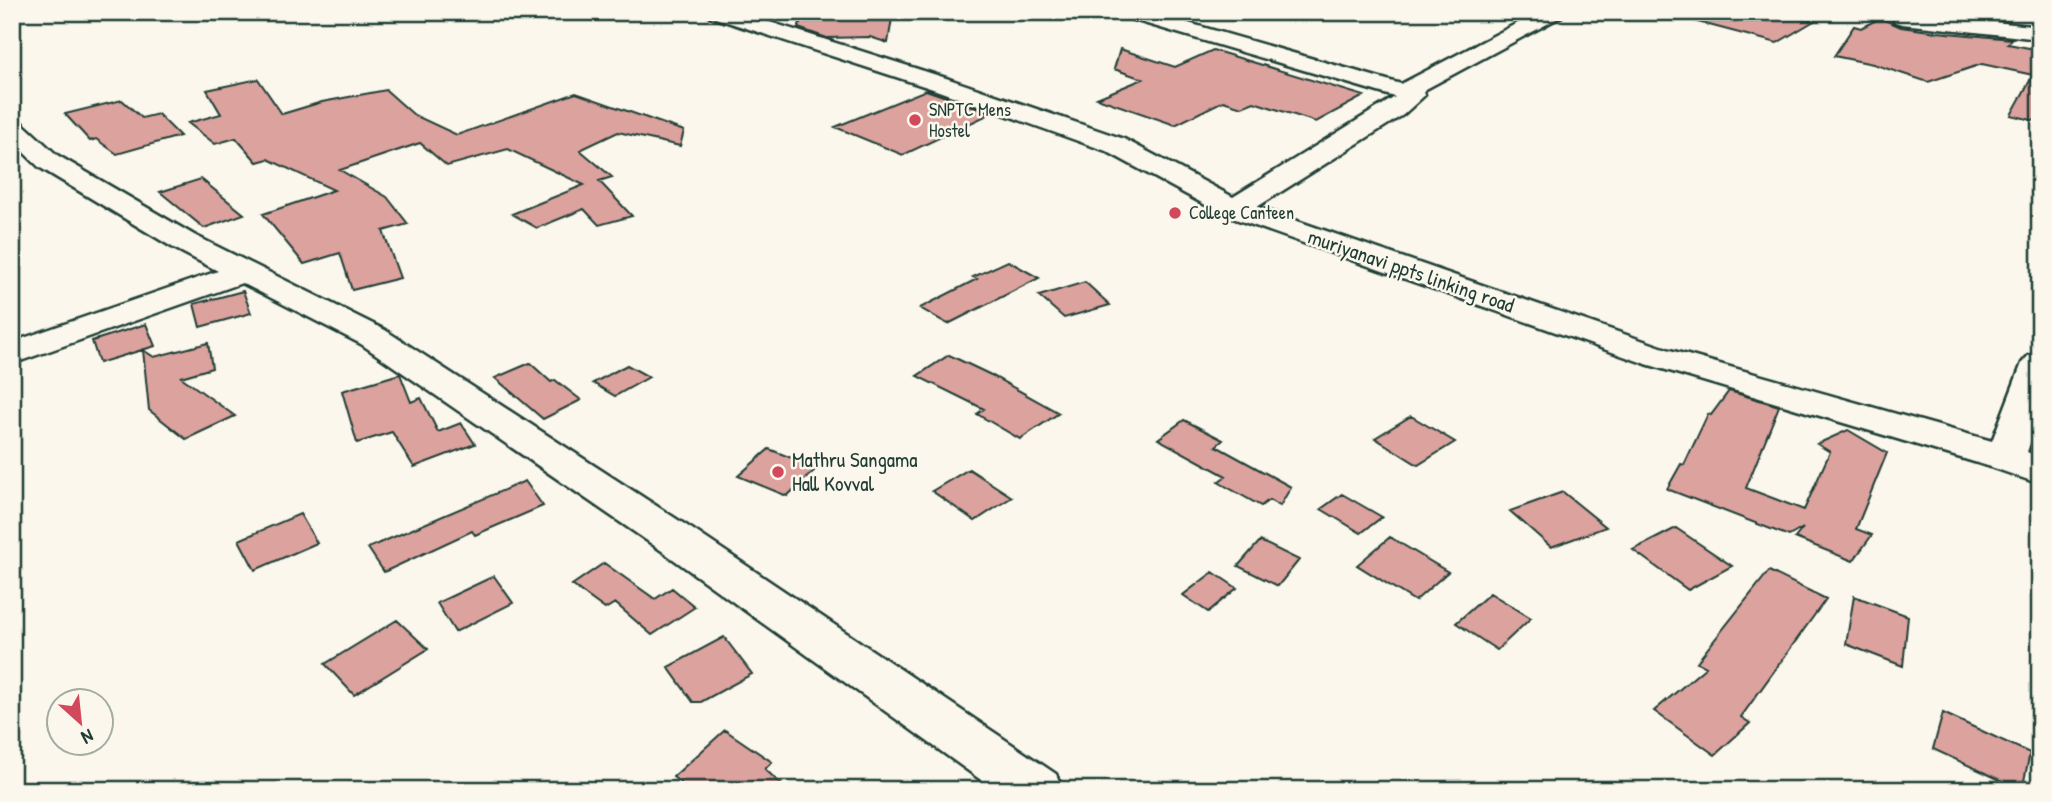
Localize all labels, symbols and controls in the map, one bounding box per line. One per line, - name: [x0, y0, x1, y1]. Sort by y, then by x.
- place label: SNPTC Mens Hostel: [929, 97, 1011, 143]
- marker: SNPTC Mens Hostel: [907, 112, 923, 128]
- place label: College Canteen: [1189, 200, 1294, 225]
- marker: College Canteen: [1167, 205, 1183, 221]
- street label: muriyanavi ppts linking road: [1304, 222, 1518, 319]
- place label: Mathru Sangama Hall Kovval: [792, 445, 918, 498]
- marker: Mathru Sangama Hall Kovval: [770, 464, 786, 480]
- north arrow: [46, 686, 116, 756]
- text: N: [77, 723, 98, 751]

